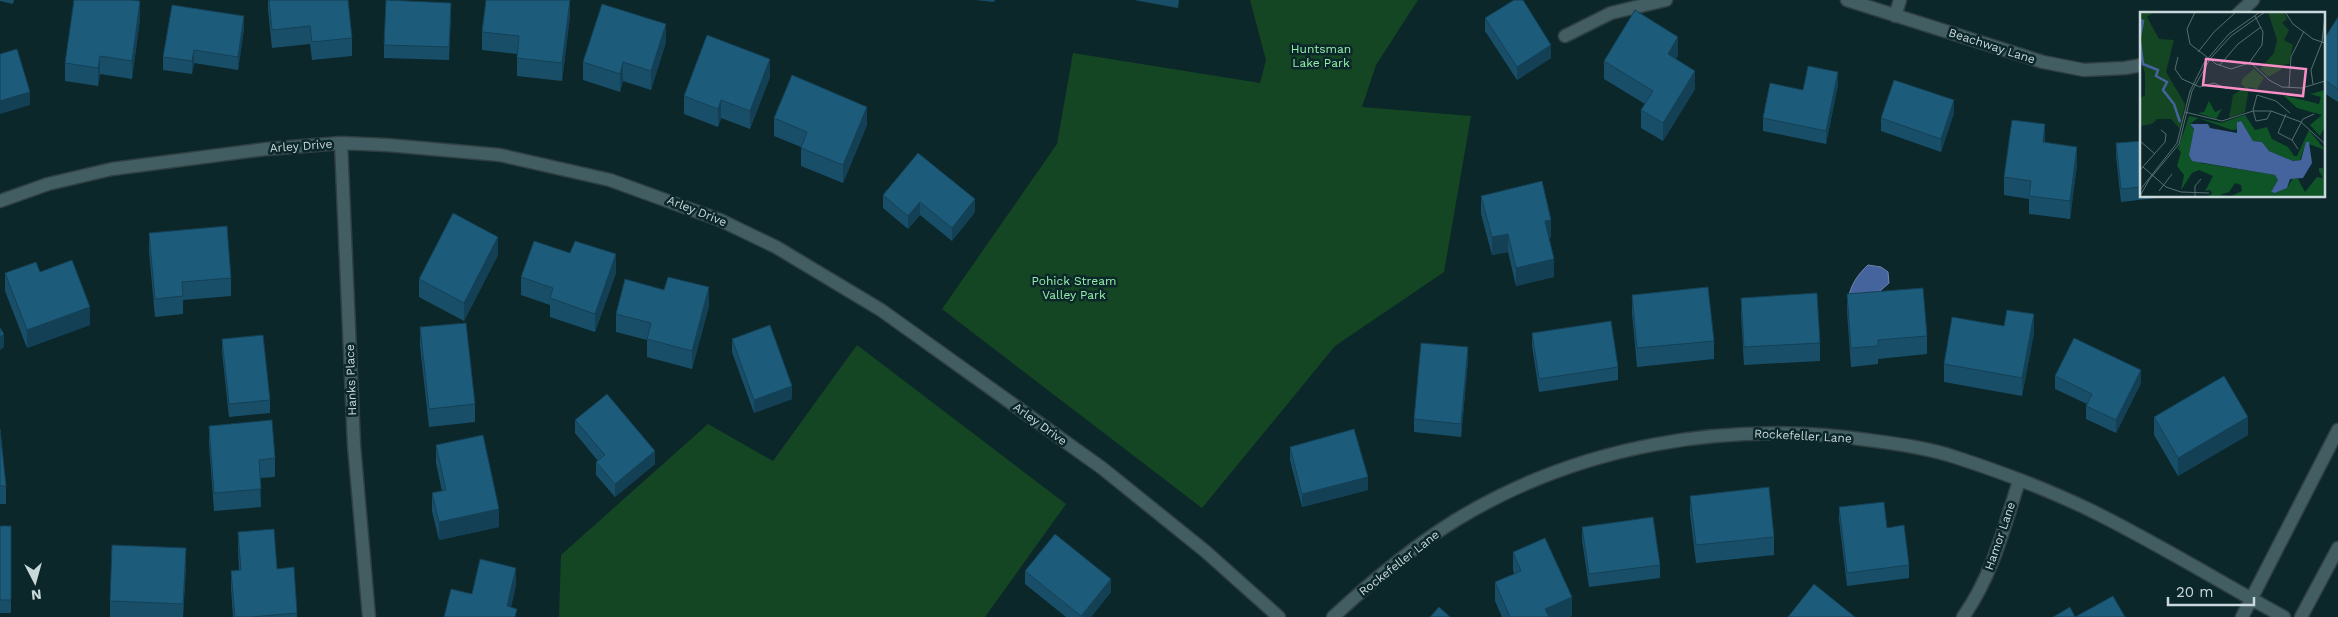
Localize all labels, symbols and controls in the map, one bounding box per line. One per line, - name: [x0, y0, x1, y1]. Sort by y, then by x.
- inset map: [2140, 12, 2326, 198]
- street label: Beachway Lane: [1947, 25, 2037, 67]
- park label: Huntsman Lake Park: [1291, 42, 1351, 70]
- street label: Arley Drive: [269, 137, 333, 155]
- street label: Arley Drive: [665, 193, 729, 229]
- park label: Pohick Stream Valley Park: [1032, 274, 1116, 302]
- street label: Hanks Place: [343, 344, 359, 416]
- street label: Arley Drive: [1010, 400, 1070, 448]
- street label: Rockefeller Lane: [1754, 426, 1852, 446]
- street label: Hamor Lane: [1982, 500, 2018, 572]
- street label: Rockefeller Lane: [1356, 527, 1442, 599]
- north arrow: [10, 557, 60, 607]
- scale bar: [2168, 574, 2254, 606]
- text: 20 m: [2176, 583, 2214, 601]
- text: N: [30, 586, 42, 603]

